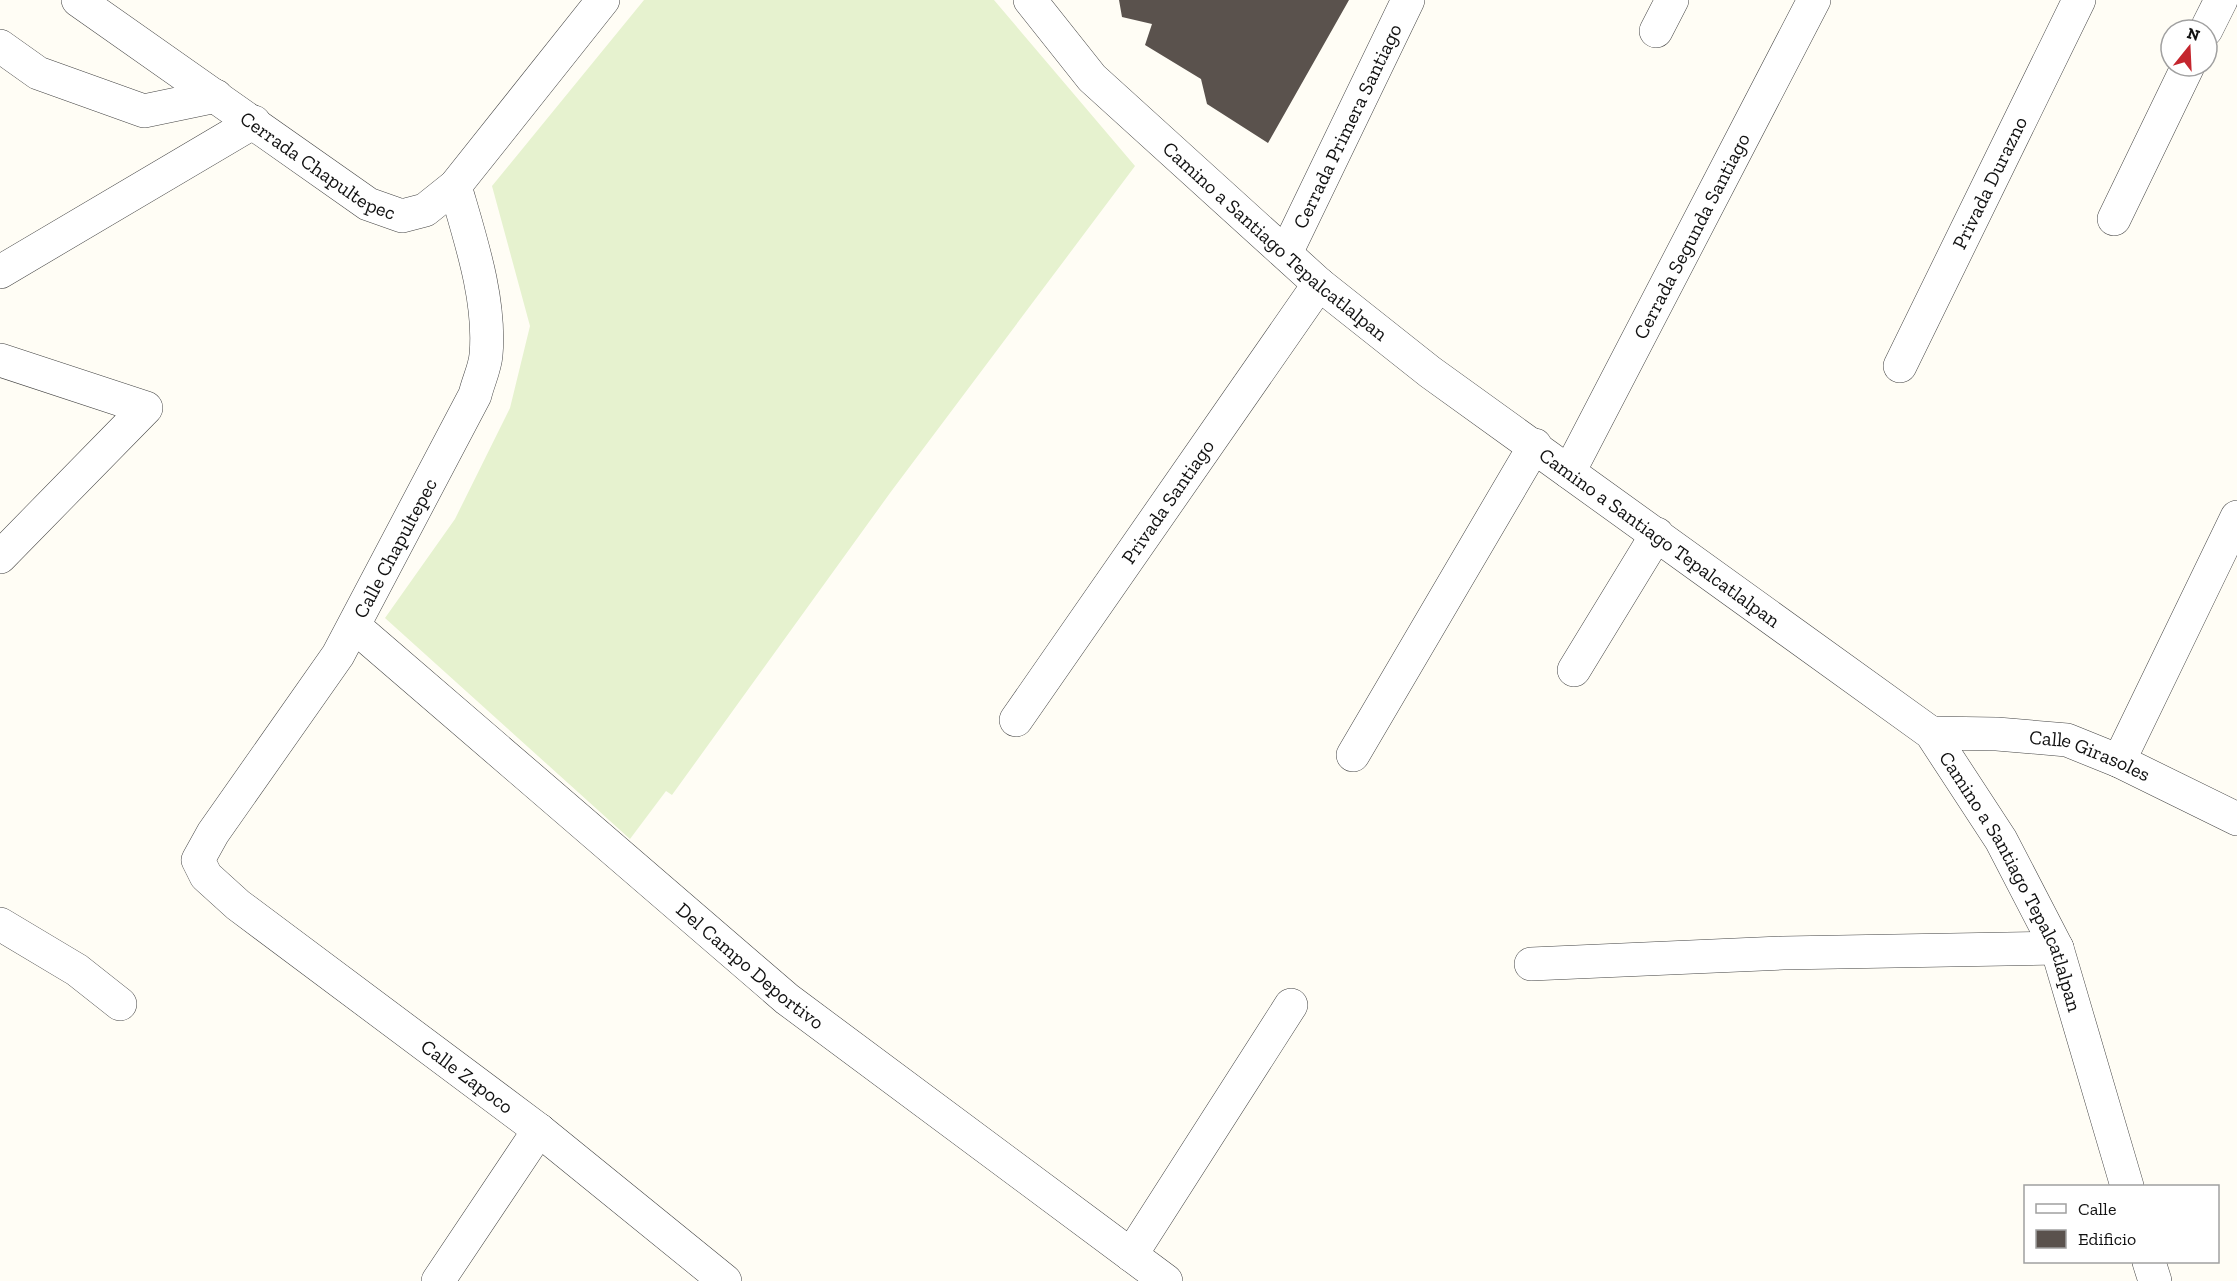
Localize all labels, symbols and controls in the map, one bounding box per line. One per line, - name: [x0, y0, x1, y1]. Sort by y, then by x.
- north arrow: [2159, 18, 2219, 78]
- street label: Cerrada Primera Santiago: [1288, 20, 1407, 232]
- text: N: [2185, 23, 2202, 45]
- street label: Cerrada Chapultepec: [236, 106, 399, 225]
- street label: Privada Durazno: [1947, 112, 2032, 253]
- street label: Cerrada Segunda Santiago: [1628, 129, 1755, 343]
- street label: Camino a Santiago Tepalcatlalpan: [1158, 136, 1393, 346]
- street label: Privada Santiago: [1116, 435, 1219, 568]
- street label: Camino a Santiago Tepalcatlalpan: [1535, 443, 1785, 633]
- street label: Calle Chapultepec: [348, 474, 442, 622]
- street label: Calle Girasoles: [2028, 725, 2154, 786]
- street label: Camino a Santiago Tepalcatlalpan: [1934, 747, 2087, 1015]
- street label: Del Campo Deportivo: [672, 897, 829, 1034]
- street label: Calle Zapoco: [416, 1034, 518, 1119]
- legend: [2024, 1185, 2219, 1263]
- text: Calle: [2078, 1198, 2116, 1220]
- text: Edificio: [2078, 1228, 2136, 1250]

